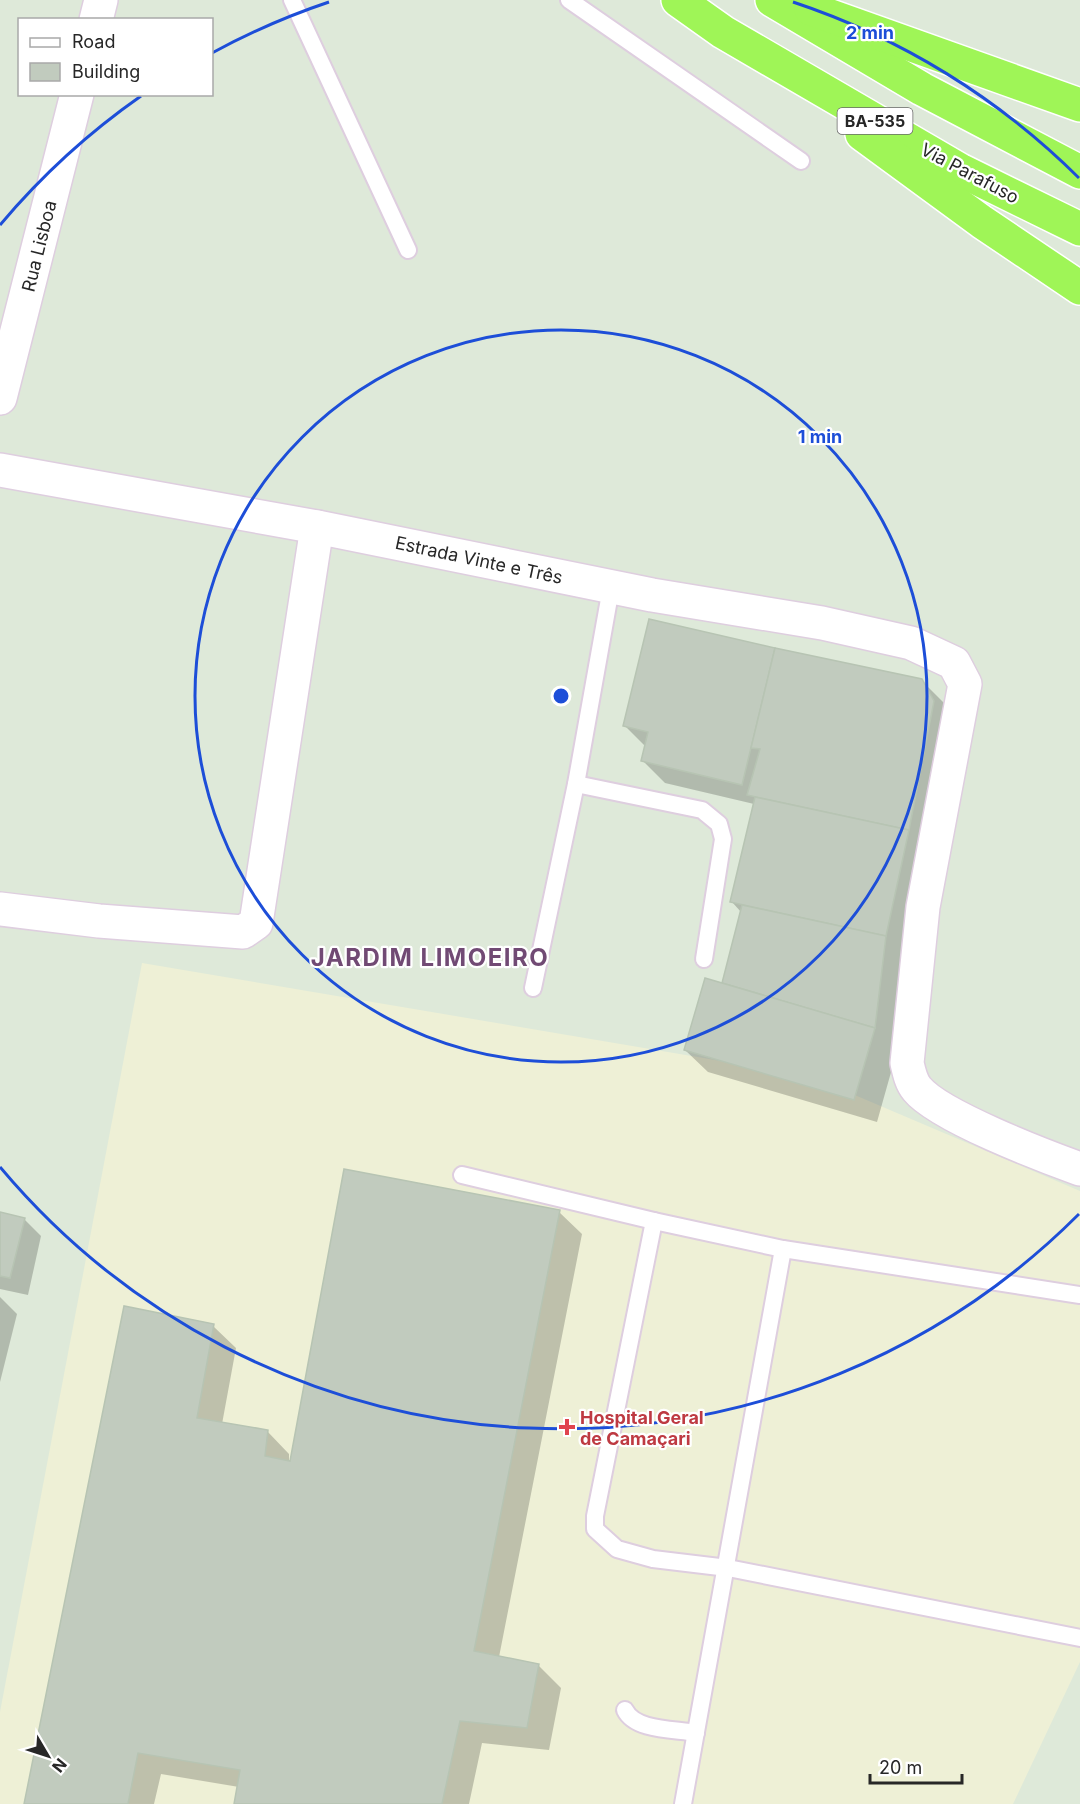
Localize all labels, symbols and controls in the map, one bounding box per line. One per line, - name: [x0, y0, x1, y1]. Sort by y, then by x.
- legend: [18, 18, 213, 96]
- text: 2 min: [846, 22, 894, 43]
- text: Road: [72, 31, 115, 52]
- text: Building: [72, 61, 140, 82]
- road number: BA-535: [838, 108, 912, 134]
- street label: Via Parafuso: [917, 138, 1023, 208]
- street label: Rua Lisboa: [17, 198, 61, 294]
- text: 1 min: [798, 426, 842, 447]
- street label: Estrada Vinte e Três: [393, 532, 565, 588]
- centre of rings: [551, 686, 571, 706]
- district label: JARDIM LIMOEIRO: [311, 943, 549, 972]
- place label: Hospital Geral de Camaçari: [580, 1407, 704, 1449]
- marker: Hospital Geral de Camaçari: [558, 1418, 576, 1436]
- north arrow: [18, 1726, 78, 1786]
- scale bar: [870, 1747, 962, 1785]
- text: N: [48, 1754, 71, 1776]
- text: 20 m: [879, 1757, 922, 1778]

